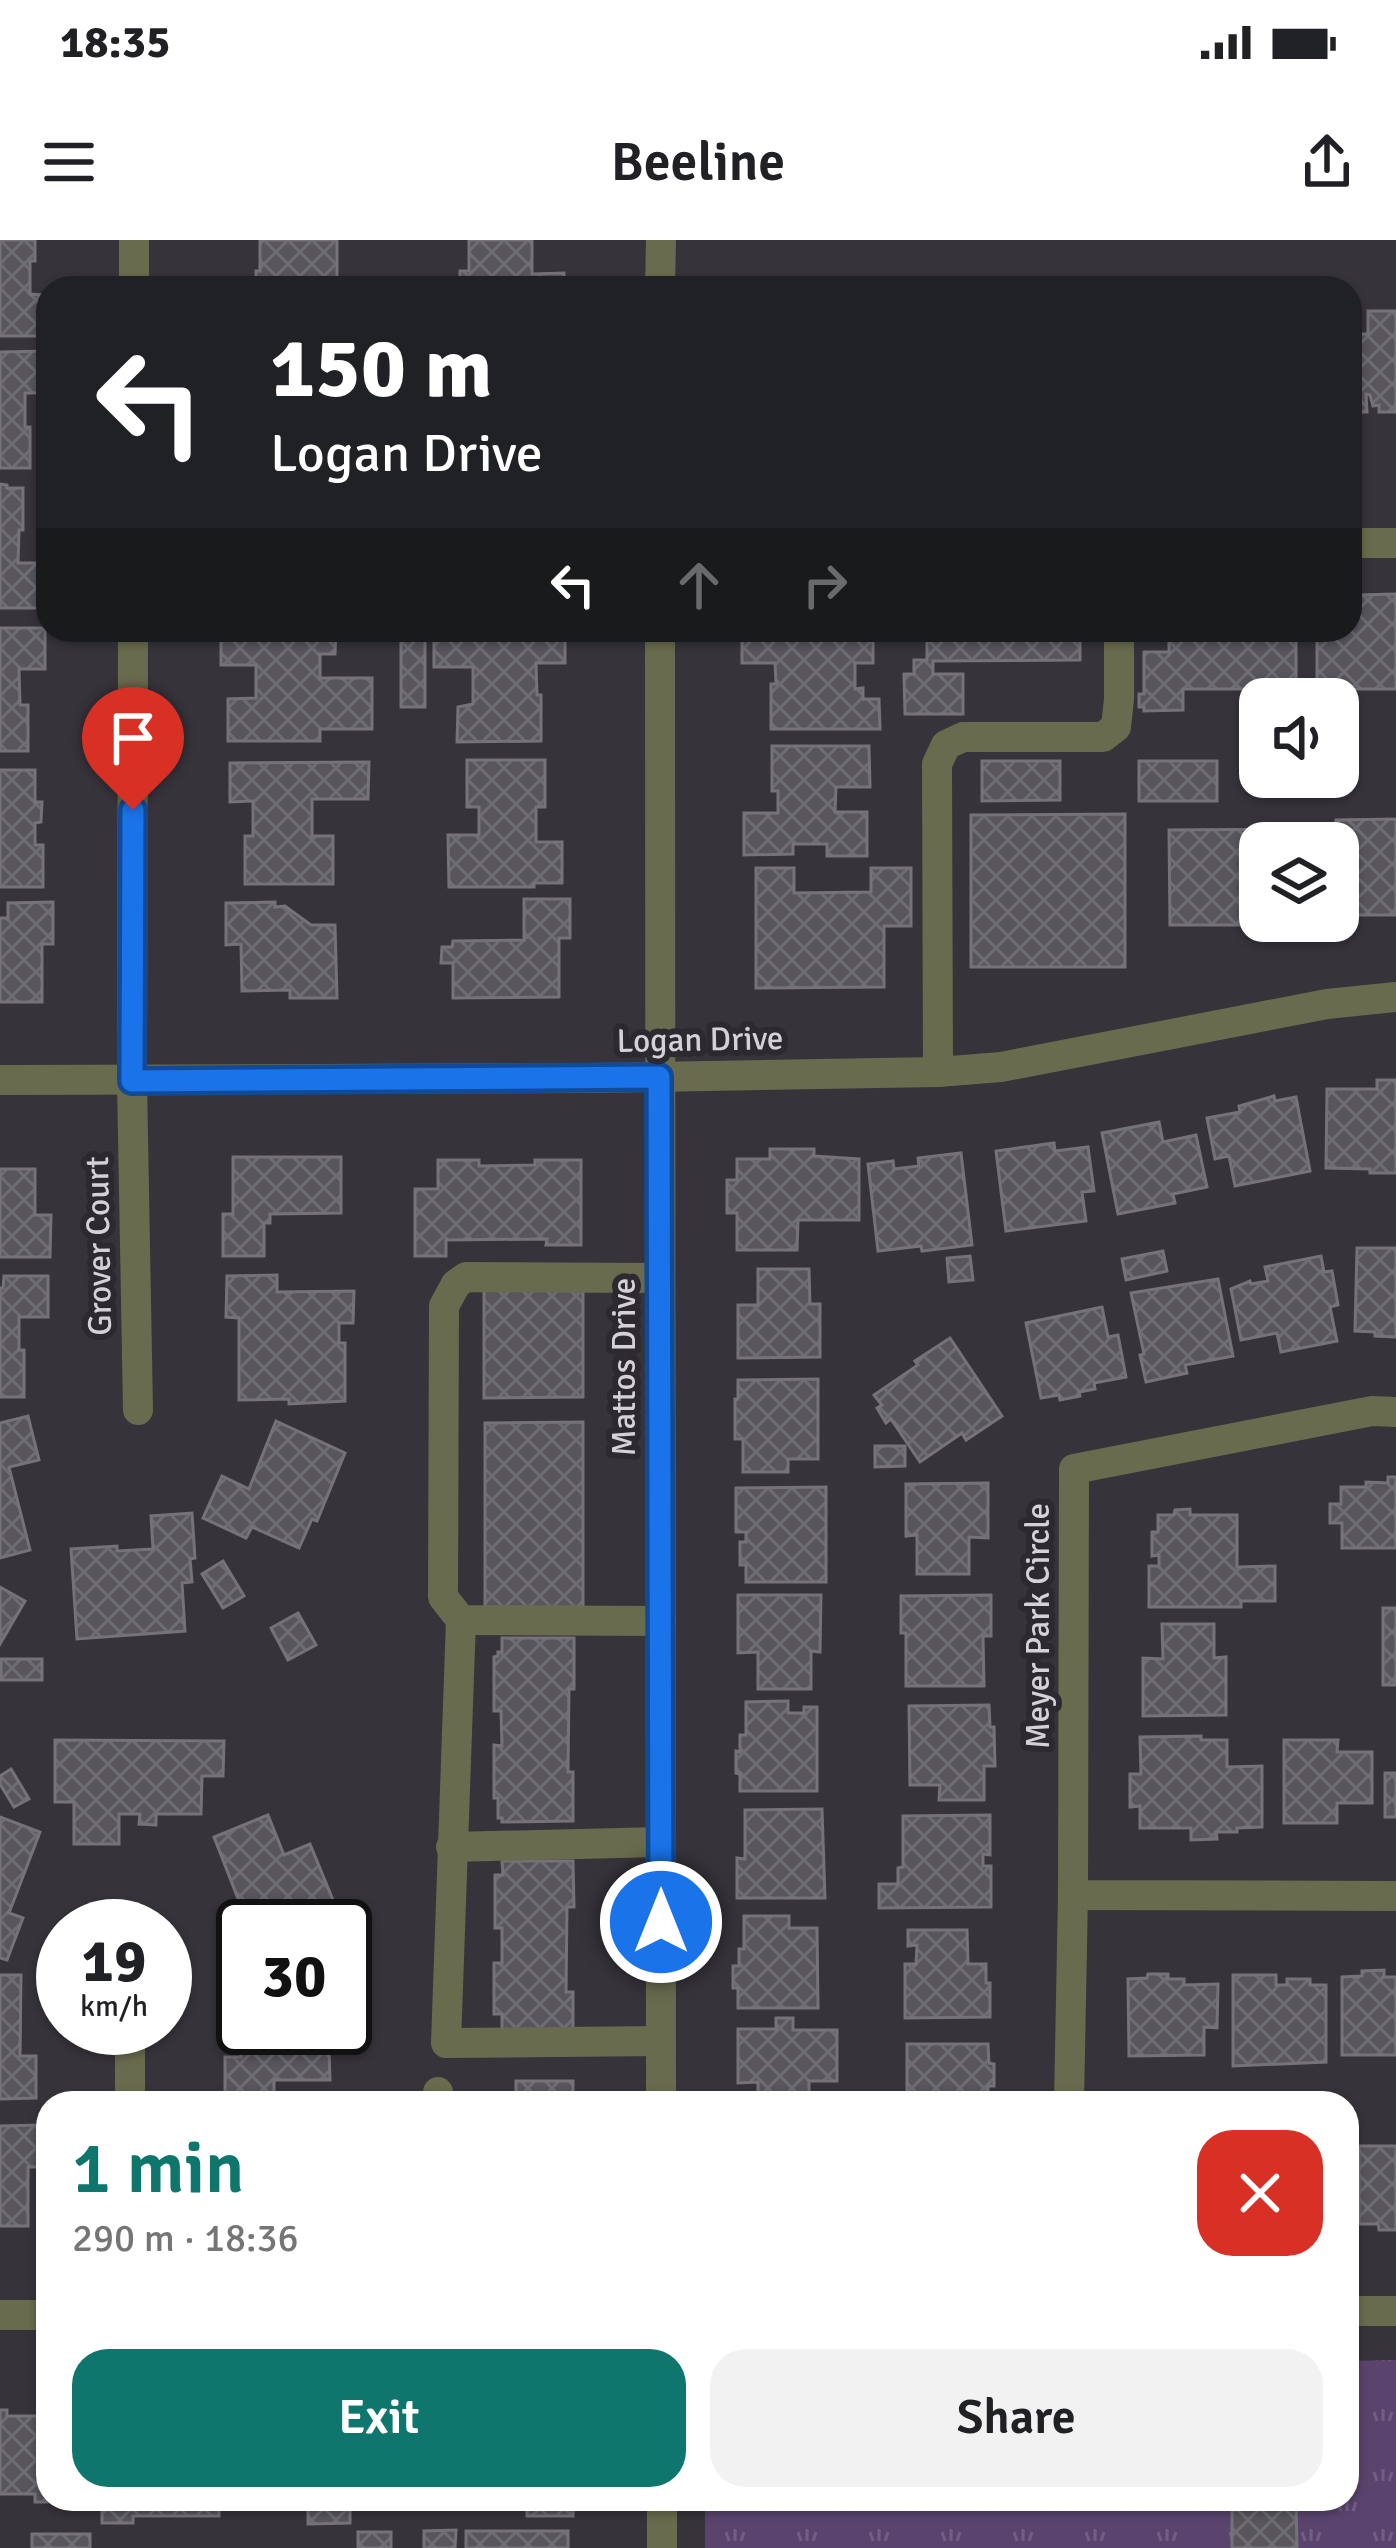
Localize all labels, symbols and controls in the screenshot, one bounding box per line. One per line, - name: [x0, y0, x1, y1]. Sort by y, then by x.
- text: 18:35: [60, 15, 170, 70]
- icon: menu: [36, 129, 102, 195]
- text: Beeline: [611, 129, 785, 196]
- icon: share: [1294, 129, 1360, 195]
- text: 150 m: [270, 317, 492, 421]
- icon: left: [72, 324, 228, 480]
- text: Logan Drive: [270, 420, 543, 487]
- icon: left: [540, 552, 606, 618]
- icon: ahead: [666, 552, 732, 618]
- icon: right: [792, 552, 858, 618]
- map controls: [1239, 678, 1359, 942]
- button: sound: [1239, 678, 1359, 798]
- pin: [82, 687, 184, 810]
- icon: arrive: [100, 705, 166, 771]
- button: layers: [1239, 822, 1359, 942]
- street label: Logan Drive: [616, 1018, 784, 1062]
- street label: Grover Court: [77, 1156, 121, 1336]
- street label: Mattos Drive: [604, 1278, 645, 1456]
- street label: Meyer Park Circle: [1018, 1503, 1059, 1749]
- position arrow: [598, 1859, 724, 1985]
- speed limit sign: 30: [216, 1899, 372, 2055]
- text: 19: [82, 1925, 146, 1999]
- text: km/h: [80, 1988, 148, 2025]
- text: 1 min: [72, 2124, 244, 2213]
- button: close: [1197, 2130, 1323, 2256]
- text: 290 m · 18:36: [72, 2214, 299, 2262]
- button: Exit: [72, 2349, 686, 2487]
- button: Share: [710, 2349, 1323, 2487]

